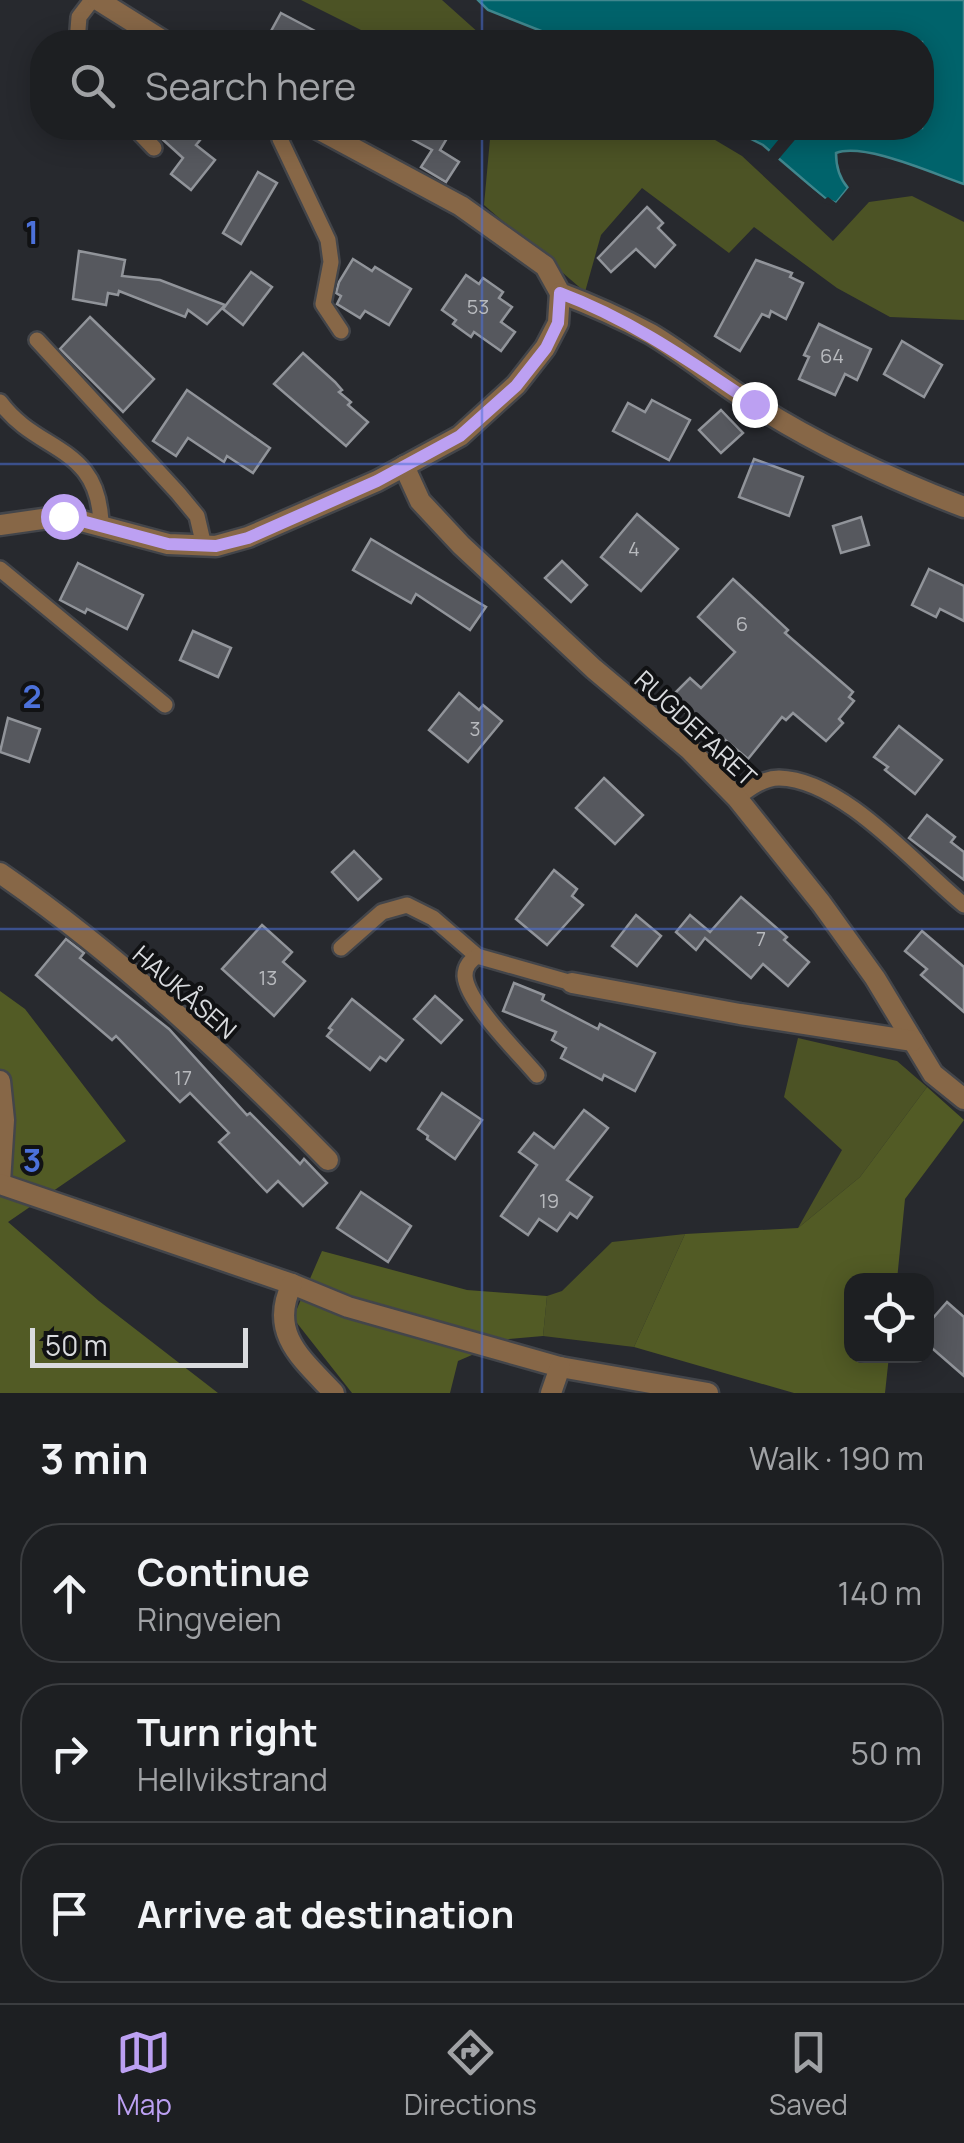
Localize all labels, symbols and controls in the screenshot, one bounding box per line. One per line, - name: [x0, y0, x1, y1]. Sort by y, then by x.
- search box: [30, 30, 934, 140]
- icon: search: [65, 58, 120, 113]
- text: Search here: [145, 59, 356, 111]
- text: 1: [25, 210, 39, 254]
- house number: 53: [467, 293, 489, 320]
- house number: 64: [820, 342, 844, 369]
- route end: [732, 382, 778, 428]
- route start: [41, 494, 87, 540]
- house number: 4: [628, 535, 640, 562]
- house number: 6: [736, 610, 748, 637]
- street label: RUGDEFARET: [627, 662, 765, 794]
- text: 2: [22, 674, 42, 718]
- house number: 3: [469, 715, 481, 742]
- house number: 7: [756, 925, 766, 952]
- street label: HAUKÅSEN: [126, 937, 244, 1047]
- house number: 13: [259, 964, 277, 991]
- house number: 17: [174, 1064, 192, 1091]
- text: 3: [23, 1138, 41, 1182]
- house number: 19: [539, 1187, 559, 1214]
- map controls: [844, 1273, 934, 1363]
- button: locate: [844, 1273, 934, 1363]
- scale bar: [30, 1323, 248, 1368]
- text: 50 m: [45, 1326, 108, 1364]
- text: 3 min: [40, 1429, 149, 1487]
- text: Walk · 190 m: [749, 1436, 924, 1480]
- text: Continue: [137, 1545, 310, 1597]
- icon: ahead: [42, 1566, 97, 1621]
- text: 140 m: [838, 1571, 922, 1615]
- text: Ringveien: [137, 1597, 282, 1641]
- text: Turn right: [137, 1705, 318, 1757]
- icon: right: [42, 1726, 97, 1781]
- text: 50 m: [850, 1731, 922, 1775]
- text: Hellvikstrand: [137, 1757, 328, 1801]
- icon: arrive: [42, 1886, 97, 1941]
- text: Arrive at destination: [137, 1887, 514, 1939]
- tab: Map: [116, 2025, 172, 2123]
- tab: Directions: [404, 2025, 537, 2123]
- tab: Saved: [769, 2025, 848, 2123]

